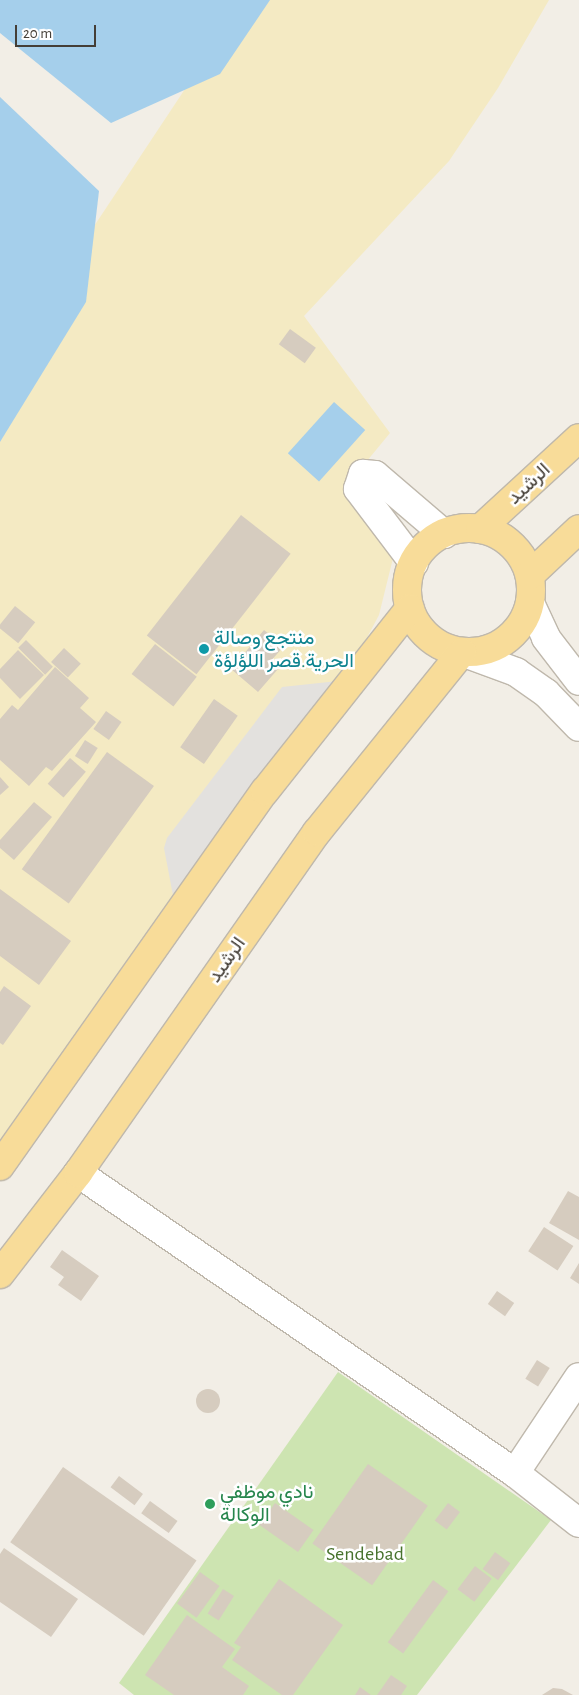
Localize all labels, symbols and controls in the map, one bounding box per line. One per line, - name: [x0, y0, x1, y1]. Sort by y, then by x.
- scale bar: [18, 15, 99, 47]
- text: 20 m: [23, 26, 52, 41]
- street label: الرشيد: [502, 458, 556, 510]
- place label: منتجع وصالة الحرية.قصر اللؤلؤة: [214, 626, 354, 673]
- marker: منتجع وصالة الحرية.قصر اللؤلؤة: [198, 643, 210, 655]
- street label: الرشيد: [203, 933, 251, 987]
- place label: نادي موظفي الوكالة: [220, 1480, 313, 1527]
- marker: نادي موظفي الوكالة: [204, 1498, 216, 1510]
- park label: Sendebad: [326, 1542, 404, 1566]

